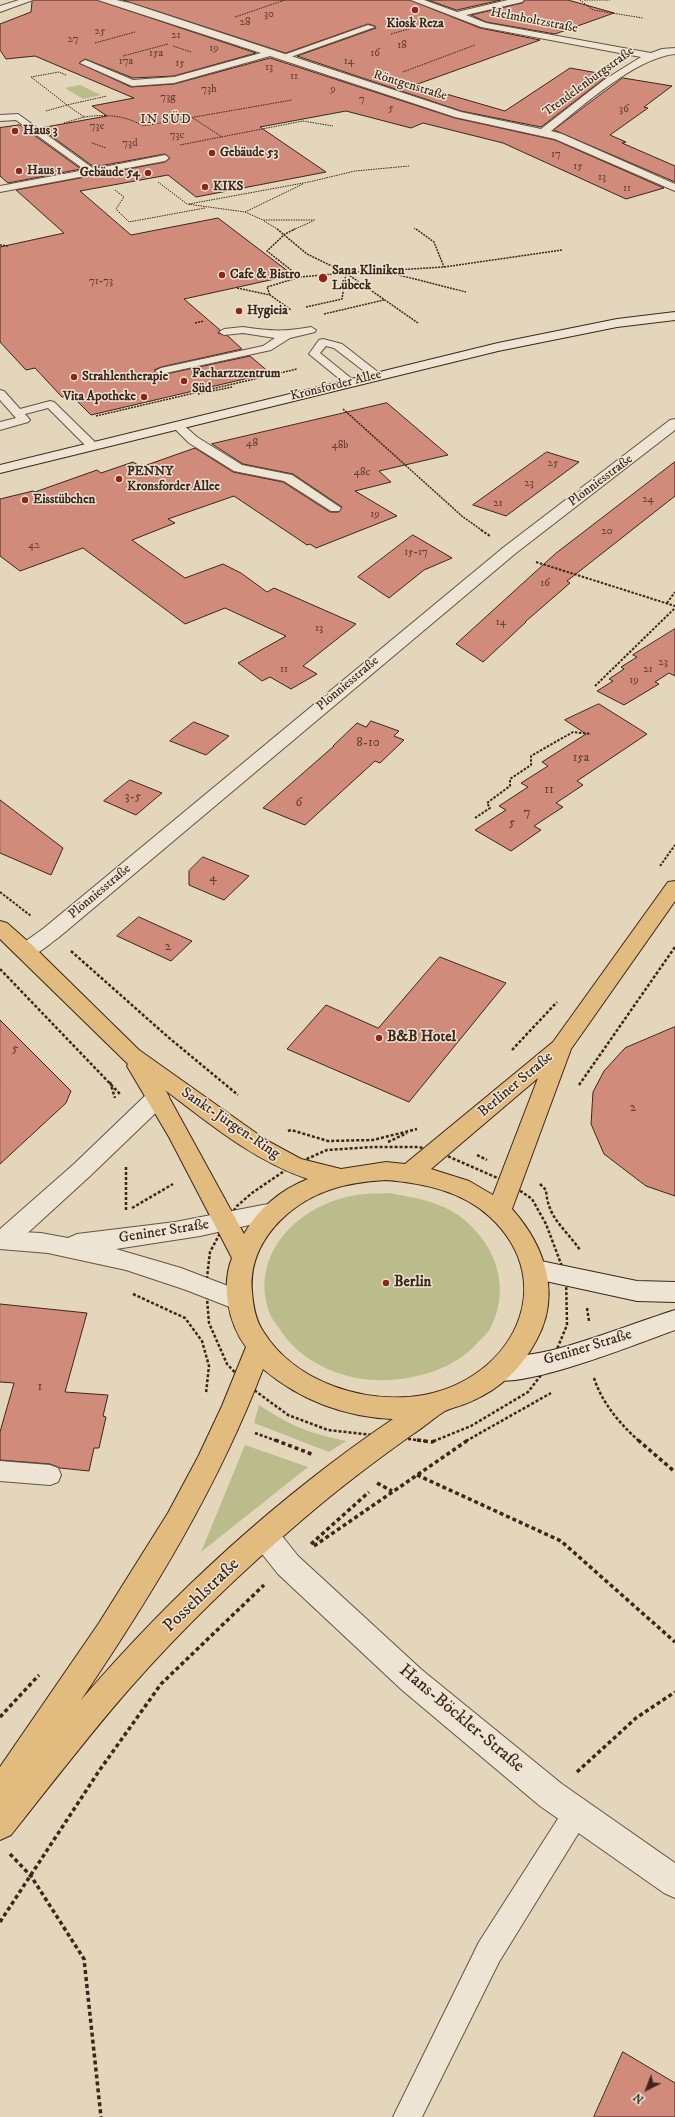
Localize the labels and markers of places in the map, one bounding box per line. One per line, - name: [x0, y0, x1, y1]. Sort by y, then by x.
- marker: Kiosk Reza: [410, 5, 420, 15]
- place label: Kiosk Reza: [386, 16, 444, 32]
- place label: Haus 3: [23, 123, 58, 139]
- marker: Haus 3: [10, 126, 20, 136]
- place label: Gebäude 53: [220, 145, 278, 161]
- marker: Gebäude 53: [207, 148, 217, 158]
- place label: Haus 1: [27, 163, 62, 179]
- place label: Gebäude 54: [80, 165, 140, 181]
- marker: Haus 1: [14, 166, 24, 176]
- marker: Gebäude 54: [143, 168, 153, 178]
- place label: KIKS: [213, 179, 243, 195]
- marker: KIKS: [200, 182, 210, 192]
- place label: Sana Kliniken Lübeck: [332, 263, 404, 294]
- place label: Cafe & Bistro: [230, 267, 300, 283]
- marker: Cafe & Bistro: [217, 270, 227, 280]
- marker: Sana Kliniken Lübeck: [317, 272, 329, 284]
- place label: Hygieia: [247, 303, 288, 319]
- marker: Hygieia: [234, 306, 244, 316]
- place label: Facharztzentrum Süd: [192, 366, 280, 397]
- place label: Strahlentherapie: [82, 369, 168, 385]
- marker: Strahlentherapie: [69, 372, 79, 382]
- marker: Facharztzentrum Süd: [179, 376, 189, 386]
- place label: Vita Apotheke: [63, 389, 136, 405]
- marker: Vita Apotheke: [139, 392, 149, 402]
- place label: PENNY Kronsforder Allee: [127, 464, 220, 495]
- marker: PENNY Kronsforder Allee: [114, 474, 124, 484]
- place label: Eisstübchen: [33, 492, 95, 508]
- marker: Eisstübchen: [20, 495, 30, 505]
- place label: B&B Hotel: [387, 1029, 456, 1047]
- marker: B&B Hotel: [374, 1033, 384, 1043]
- place label: Berlin: [394, 1274, 431, 1292]
- marker: Berlin: [381, 1278, 391, 1288]

